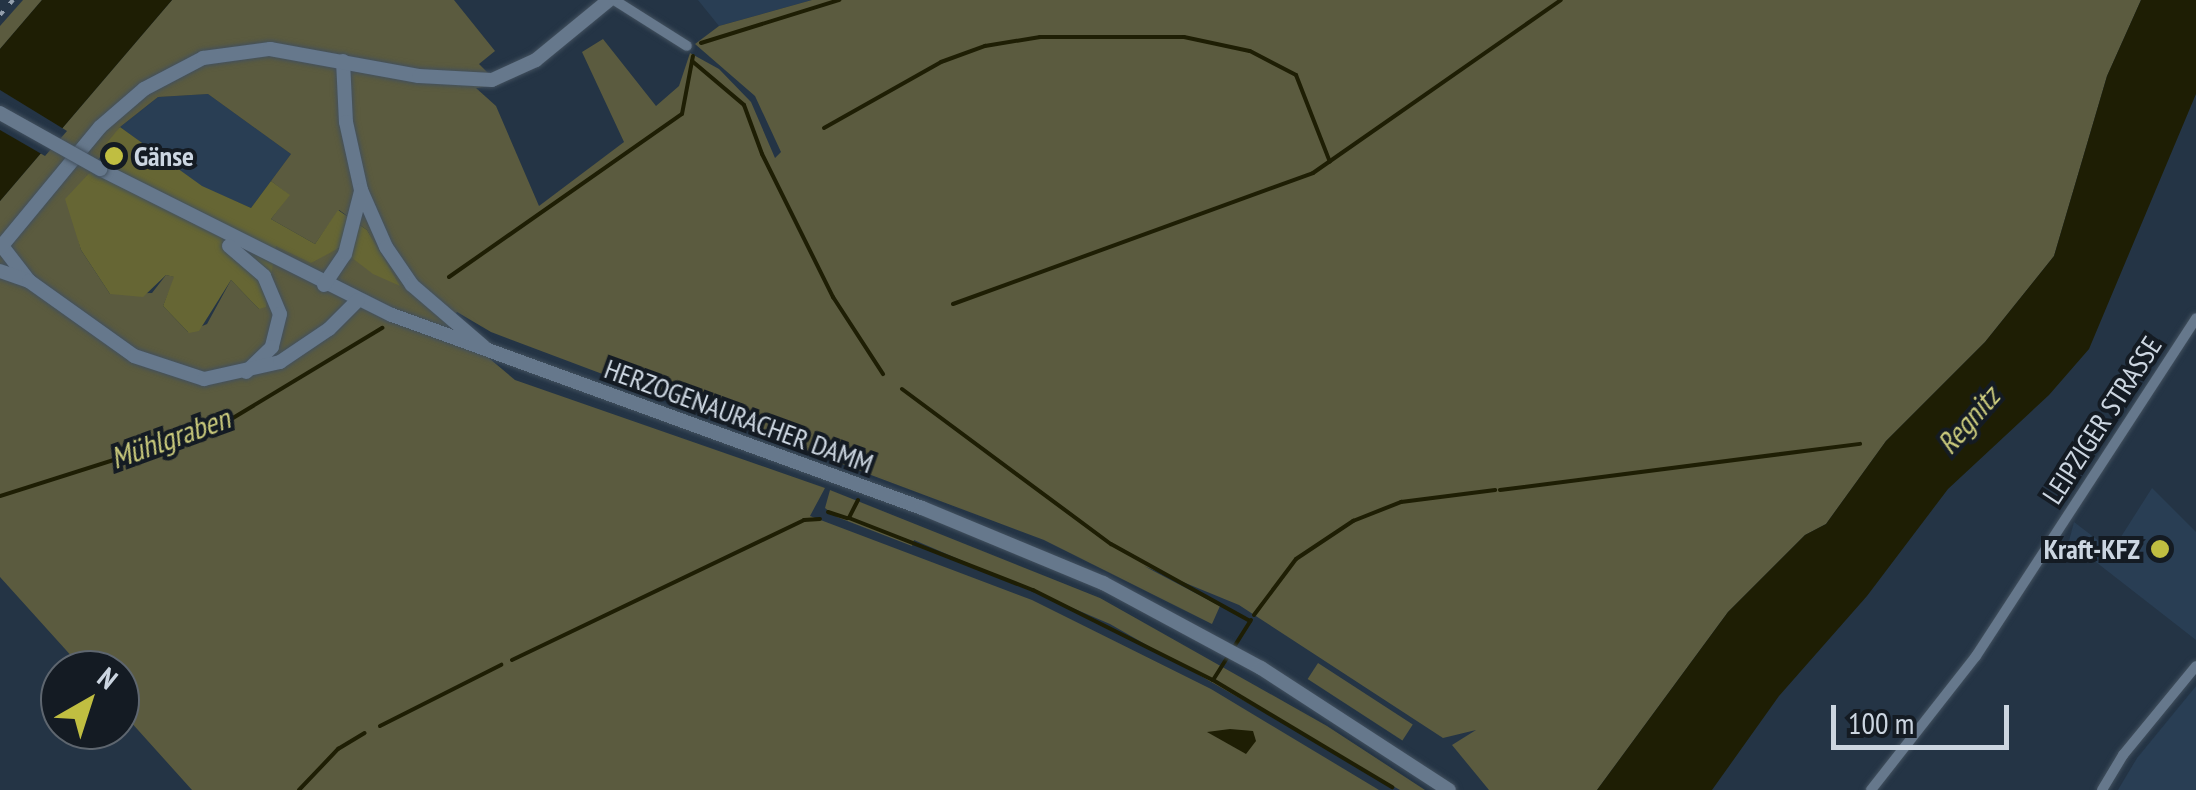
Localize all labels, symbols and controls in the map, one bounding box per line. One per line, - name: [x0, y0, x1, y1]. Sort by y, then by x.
- place label: Gänse: [134, 139, 194, 173]
- marker: Gänse: [103, 145, 125, 167]
- street label: LEIPZIGER STRASSE: [2035, 330, 2169, 510]
- street label: HERZOGENAURACHER DAMM: [600, 352, 878, 480]
- water label: Regnitz: [1929, 379, 2007, 461]
- water label: Mühlgraben: [106, 400, 234, 476]
- place label: Kraft-KFZ: [2044, 532, 2140, 566]
- marker: Kraft-KFZ: [2149, 538, 2171, 560]
- north arrow: [40, 650, 140, 750]
- text: N: [90, 659, 125, 697]
- scale bar: [1836, 685, 2014, 747]
- text: 100 m: [1848, 703, 1914, 742]

